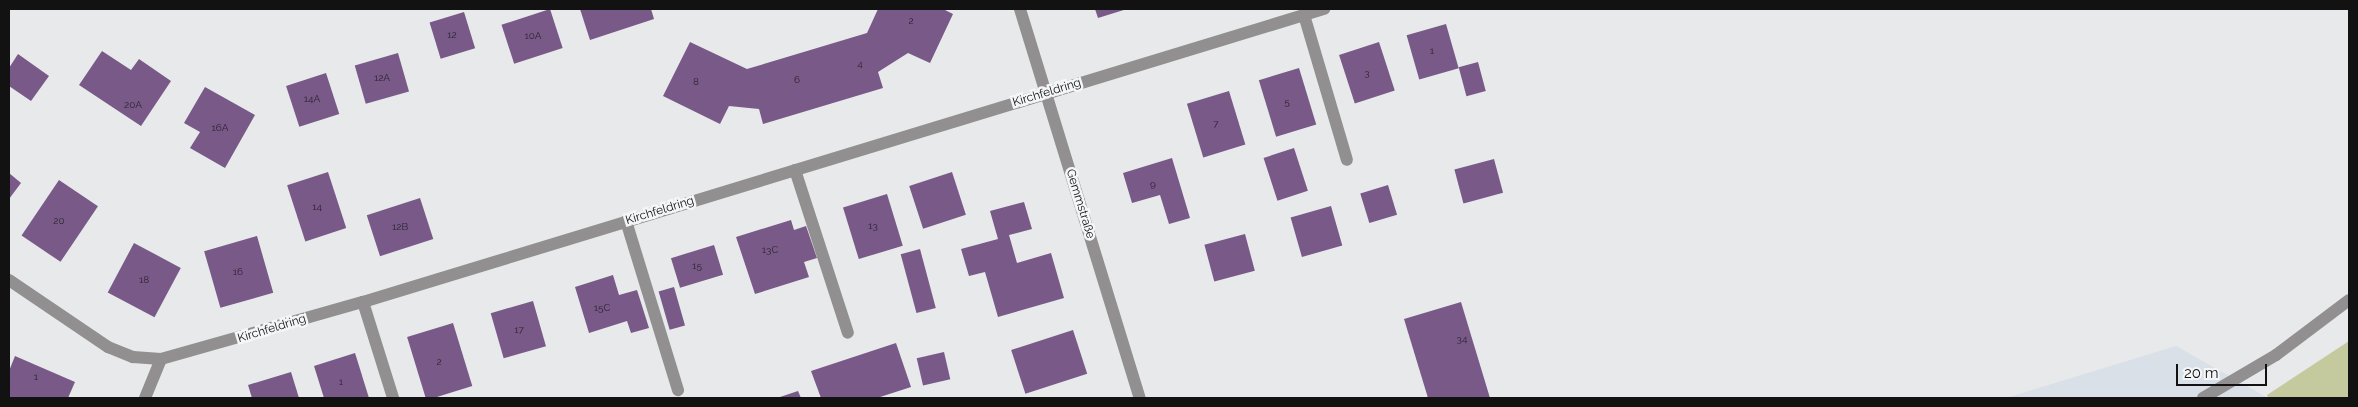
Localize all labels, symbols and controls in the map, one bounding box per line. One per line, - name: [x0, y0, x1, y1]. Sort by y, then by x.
- house number: 2: [908, 15, 914, 27]
- house number: 12: [447, 29, 457, 41]
- house number: 10A: [525, 30, 541, 42]
- house number: 1: [1430, 45, 1434, 57]
- house number: 4: [857, 58, 863, 70]
- house number: 3: [1364, 67, 1370, 79]
- house number: 12A: [374, 72, 390, 84]
- house number: 6: [794, 74, 800, 86]
- house number: 8: [693, 76, 699, 88]
- street label: Kirchfeldring: [1011, 76, 1083, 110]
- house number: 14A: [304, 93, 320, 105]
- house number: 5: [1284, 96, 1290, 108]
- house number: 20A: [124, 99, 142, 111]
- house number: 7: [1213, 118, 1219, 130]
- house number: 16A: [212, 122, 228, 134]
- street label: Gemmstraße: [1063, 168, 1097, 240]
- house number: 9: [1150, 178, 1156, 190]
- street label: Kirchfeldring: [624, 194, 696, 228]
- house number: 14: [312, 201, 322, 213]
- house number: 20: [53, 215, 65, 227]
- house number: 13: [868, 220, 878, 232]
- house number: 12B: [392, 221, 408, 233]
- house number: 13C: [762, 244, 778, 256]
- house number: 15: [692, 260, 702, 272]
- house number: 16: [233, 266, 243, 278]
- house number: 18: [139, 274, 149, 286]
- house number: 15C: [594, 302, 610, 314]
- street label: Kirchfeldring: [236, 312, 308, 346]
- house number: 17: [514, 324, 524, 336]
- house number: 34: [1457, 333, 1467, 345]
- scale bar: [2178, 354, 2269, 386]
- house number: 2: [436, 356, 442, 368]
- text: 20 m: [2184, 364, 2219, 382]
- house number: 1: [34, 371, 38, 383]
- house number: 1: [339, 376, 343, 388]

